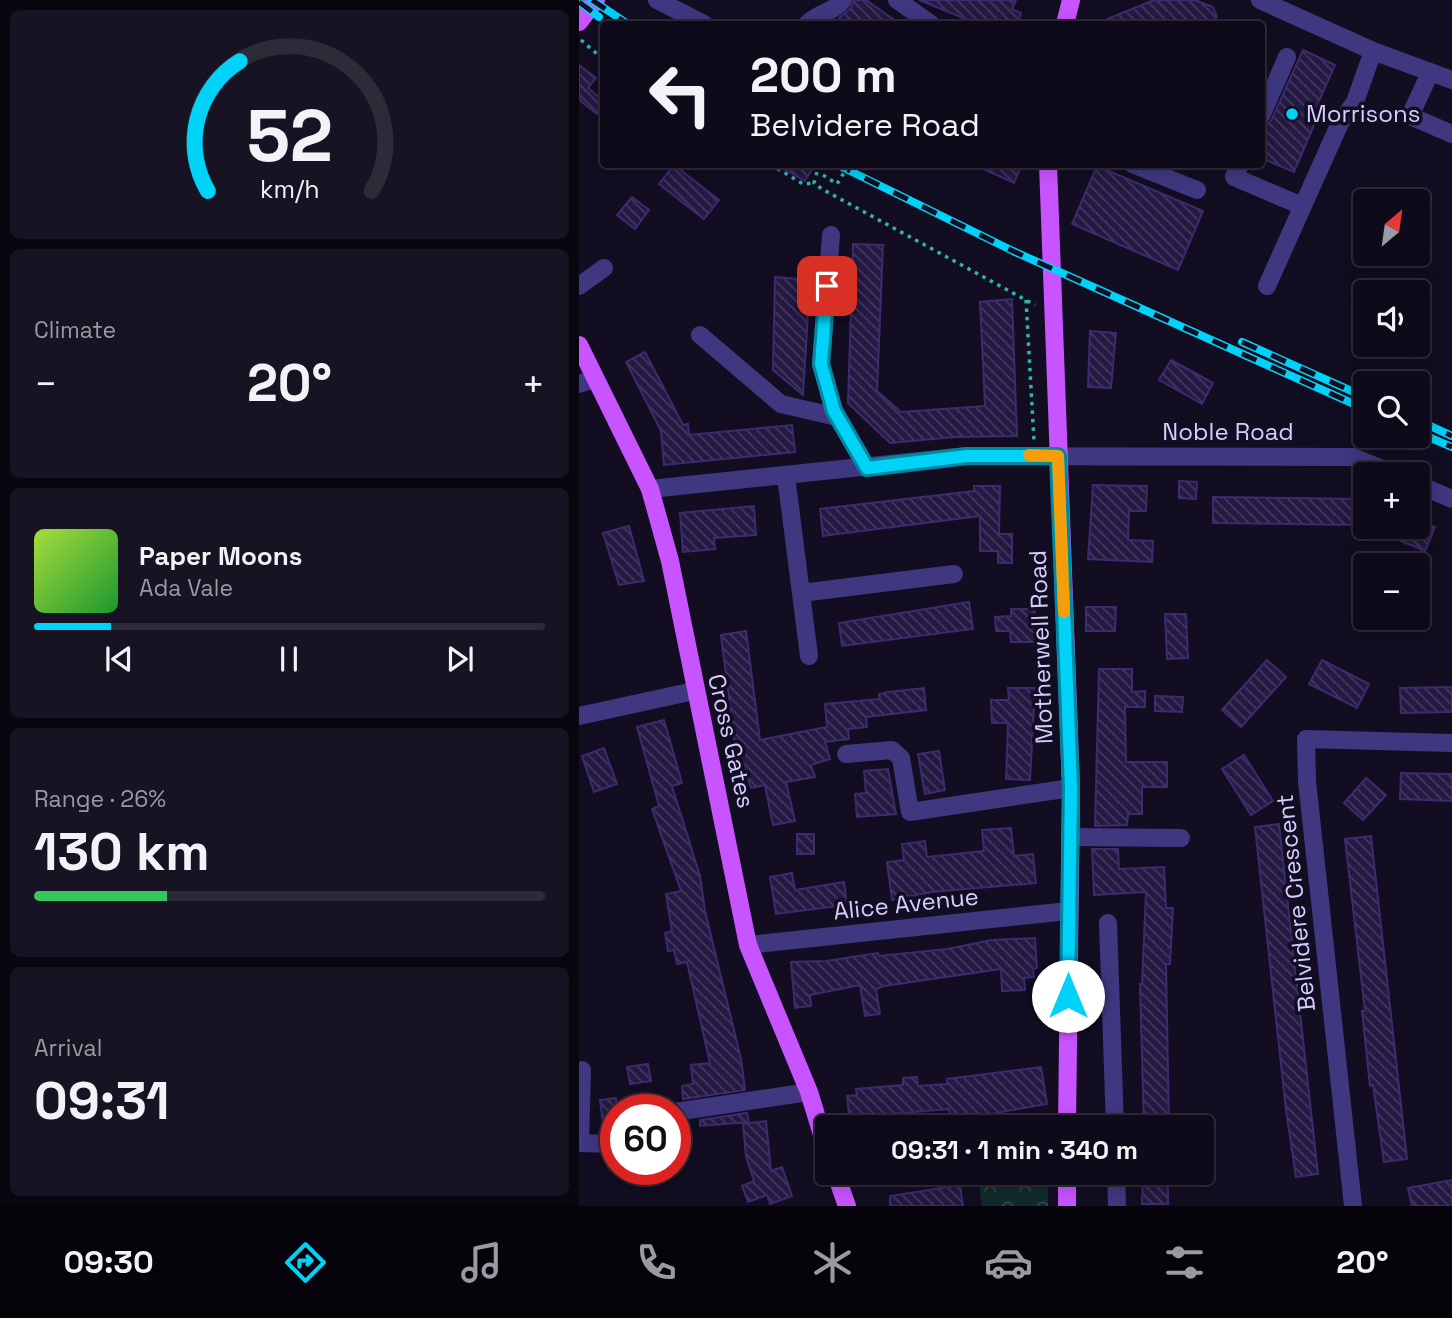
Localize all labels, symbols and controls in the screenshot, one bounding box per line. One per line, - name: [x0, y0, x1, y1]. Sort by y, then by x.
- text: 200 m: [750, 44, 897, 106]
- icon: left: [635, 49, 726, 140]
- text: 52: [246, 89, 333, 182]
- place label: Morrisons: [1306, 98, 1420, 129]
- text: Belvidere Road: [750, 105, 980, 145]
- marker: Morrisons: [1284, 106, 1300, 122]
- text: km/h: [260, 172, 319, 204]
- north arrow: [1353, 189, 1429, 266]
- map controls: [1353, 189, 1430, 630]
- pin: [797, 256, 857, 316]
- icon: arrive: [808, 267, 846, 305]
- button: sound: [1353, 280, 1430, 357]
- text: Climate: [34, 315, 116, 345]
- text: 20°: [247, 350, 332, 416]
- text: −: [34, 360, 58, 408]
- text: +: [521, 360, 545, 408]
- button: search: [1353, 371, 1430, 448]
- street label: Noble Road: [1162, 416, 1294, 447]
- button: +: [1353, 462, 1430, 539]
- text: Paper Moons: [139, 539, 302, 573]
- street label: Motherwell Road: [1022, 549, 1059, 745]
- button: −: [1353, 553, 1430, 630]
- text: Ada Vale: [139, 573, 233, 603]
- icon: previous: [100, 640, 138, 678]
- icon: pause: [270, 640, 308, 678]
- icon: next: [441, 640, 479, 678]
- street label: Cross Gates: [701, 671, 762, 811]
- text: Range · 26%: [34, 784, 166, 814]
- street label: Belvidere Crescent: [1269, 793, 1322, 1013]
- text: 130 km: [34, 819, 210, 885]
- street label: Alice Avenue: [832, 880, 980, 927]
- position arrow: [1031, 959, 1105, 1033]
- text: Arrival: [34, 1033, 102, 1063]
- text: 09:31: [34, 1068, 170, 1134]
- speed limit sign: 60: [600, 1094, 691, 1185]
- text: 09:31 · 1 min · 340 m: [891, 1133, 1138, 1167]
- icon: directions: [281, 1238, 330, 1287]
- icon: music: [457, 1238, 506, 1287]
- icon: phone: [632, 1238, 681, 1287]
- icon: climate: [808, 1238, 857, 1287]
- icon: car: [984, 1238, 1033, 1287]
- icon: filters: [1160, 1238, 1209, 1287]
- text: 09:30: [63, 1242, 154, 1282]
- text: 20°: [1336, 1242, 1389, 1282]

